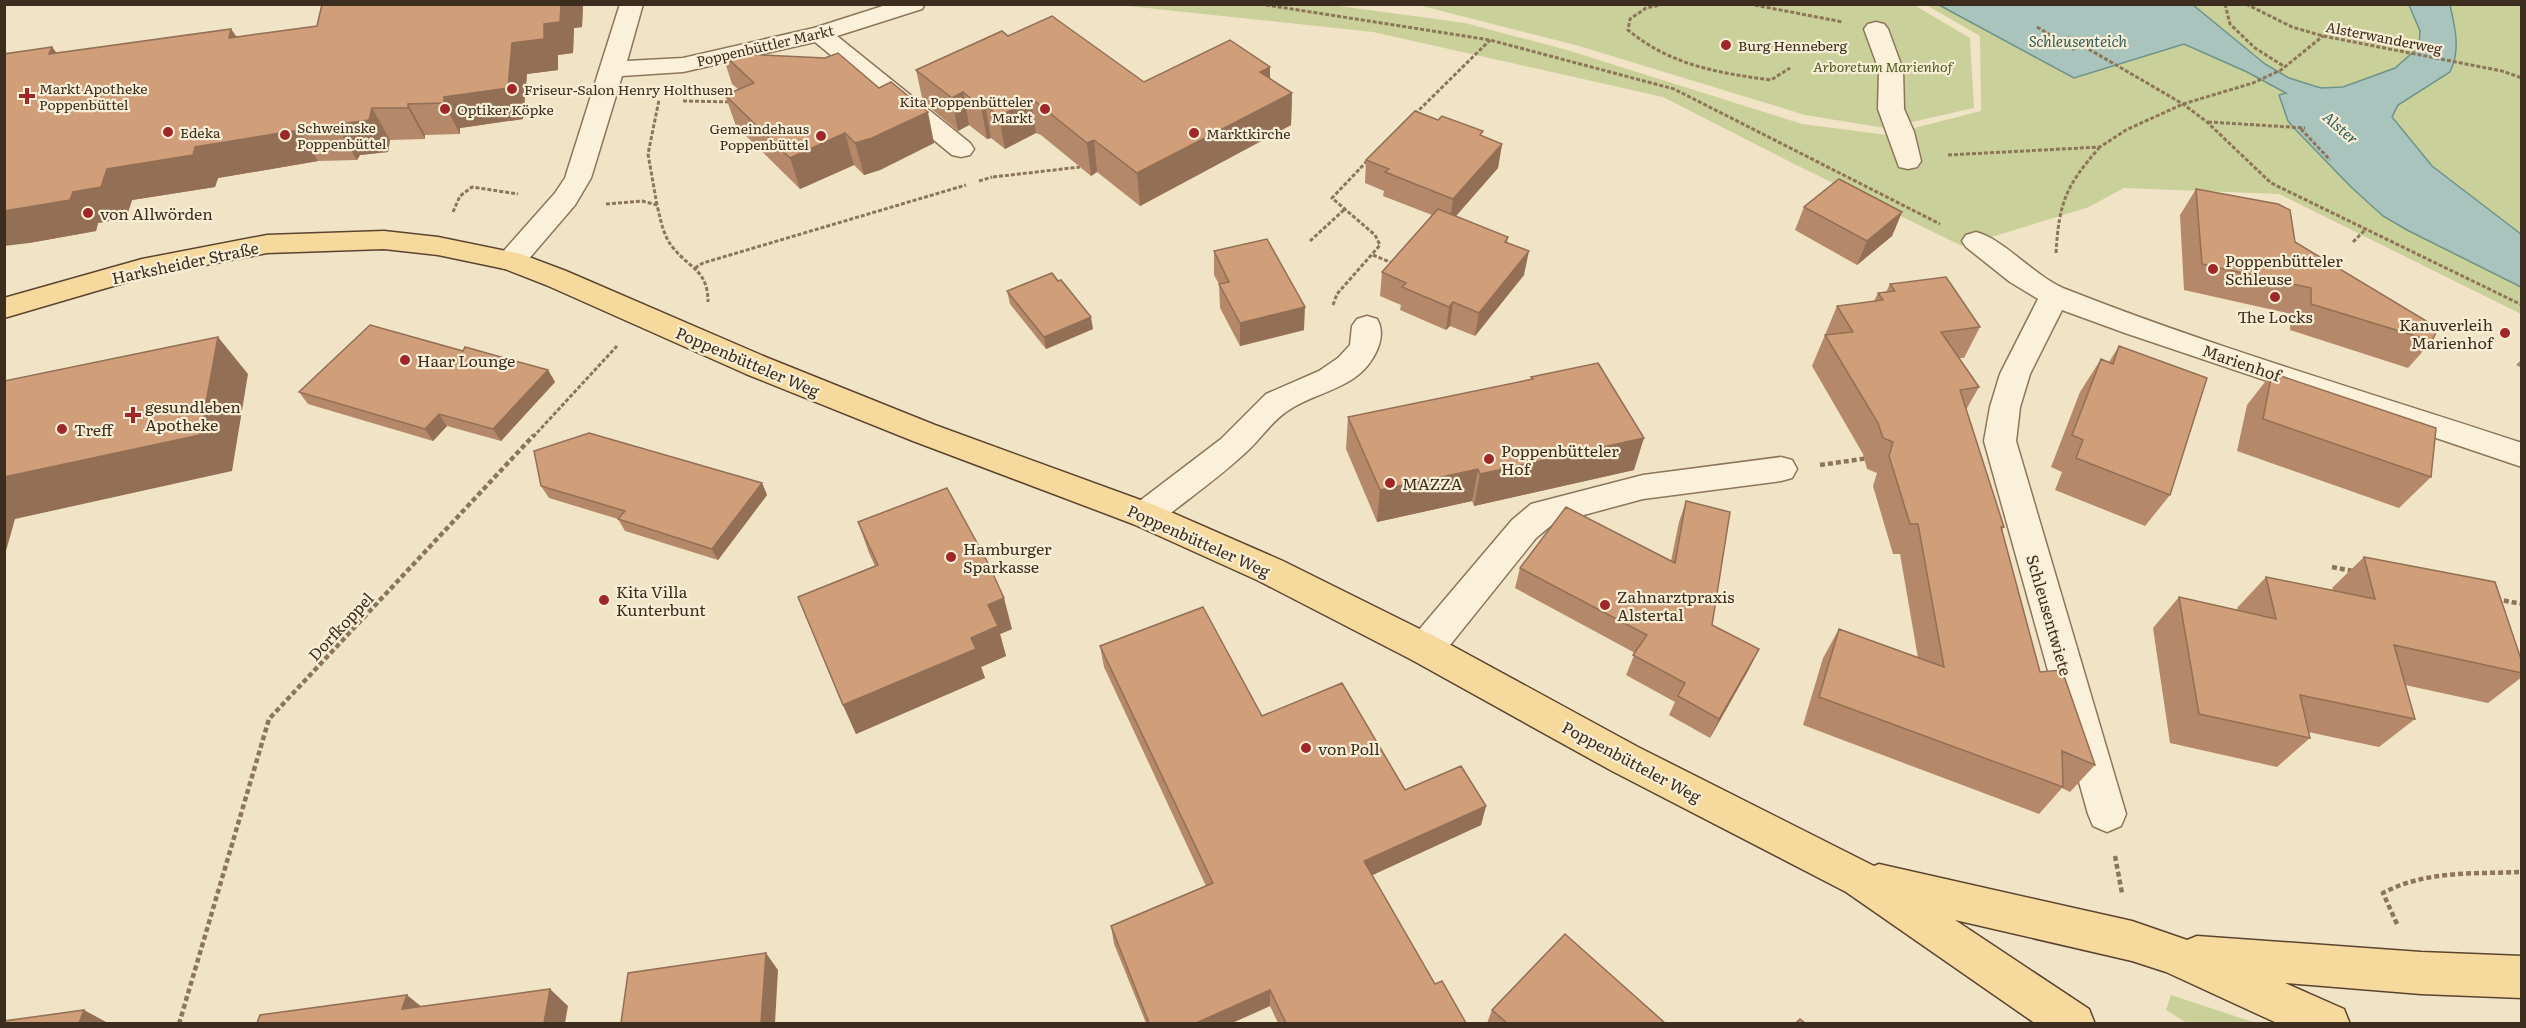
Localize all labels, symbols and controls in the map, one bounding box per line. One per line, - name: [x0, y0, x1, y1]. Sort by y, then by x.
- street label: Alsterwanderweg: [2324, 16, 2444, 58]
- street label: Poppenbüttler Markt: [694, 19, 836, 71]
- water label: Schleusenteich: [2029, 29, 2127, 52]
- place label: Burg Henneberg: [1738, 35, 1847, 55]
- marker: Burg Henneberg: [1719, 38, 1733, 52]
- park label: Arboretum Marienhof: [1813, 56, 1955, 76]
- place label: Markt Apotheke Poppenbüttel: [39, 78, 148, 114]
- place label: Friseur-Salon Henry Holthusen: [524, 79, 733, 99]
- marker: Friseur-Salon Henry Holthusen: [505, 82, 519, 96]
- marker: Markt Apotheke Poppenbüttel: [20, 89, 34, 103]
- place label: Kita Poppenbütteler Markt: [899, 91, 1033, 127]
- place label: Optiker Köpke: [457, 99, 554, 119]
- marker: Optiker Köpke: [438, 102, 452, 116]
- marker: Kita Poppenbütteler Markt: [1038, 102, 1052, 116]
- water label: Alster: [2318, 105, 2364, 149]
- place label: Schweinske Poppenbüttel: [297, 117, 387, 153]
- place label: Gemeindehaus Poppenbüttel: [710, 118, 809, 154]
- place label: Edeka: [180, 122, 221, 142]
- place label: Marktkirche: [1206, 123, 1291, 143]
- marker: Edeka: [161, 125, 175, 139]
- marker: Marktkirche: [1187, 126, 1201, 140]
- marker: Schweinske Poppenbüttel: [278, 128, 292, 142]
- marker: Gemeindehaus Poppenbüttel: [814, 129, 828, 143]
- place label: von Allwörden: [100, 201, 213, 225]
- marker: von Allwörden: [81, 206, 95, 220]
- street label: Harksheider Straße: [109, 235, 261, 289]
- place label: Poppenbütteler Schleuse: [2225, 248, 2343, 290]
- marker: Poppenbütteler Schleuse: [2206, 262, 2220, 276]
- marker: The Locks: [2268, 290, 2282, 304]
- place label: The Locks: [2237, 304, 2313, 328]
- place label: Kanuverleih Marienhof: [2399, 312, 2495, 354]
- street label: Poppenbütteler Weg: [672, 320, 824, 402]
- marker: Kanuverleih Marienhof: [2498, 326, 2512, 340]
- street label: Marienhof: [2199, 337, 2286, 387]
- place label: Haar Lounge: [417, 348, 515, 372]
- marker: Haar Lounge: [398, 353, 412, 367]
- place label: gesundleben Apotheke: [145, 394, 241, 436]
- marker: gesundleben Apotheke: [126, 408, 140, 422]
- place label: Treff: [74, 417, 114, 441]
- marker: Treff: [55, 422, 69, 436]
- place label: Poppenbütteler Hof: [1501, 438, 1619, 480]
- marker: Poppenbütteler Hof: [1482, 452, 1496, 466]
- place label: MAZZA: [1402, 471, 1463, 495]
- marker: MAZZA: [1383, 476, 1397, 490]
- street label: Poppenbütteler Weg: [1124, 498, 1274, 582]
- place label: Hamburger Sparkasse: [963, 536, 1052, 578]
- marker: Hamburger Sparkasse: [944, 550, 958, 564]
- street label: Schleusentwiete: [2021, 552, 2079, 678]
- place label: Kita Villa Kunterbunt: [616, 579, 706, 621]
- place label: Zahnarztpraxis Alstertal: [1617, 584, 1735, 626]
- street label: Dorfkoppel: [302, 586, 378, 666]
- marker: Kita Villa Kunterbunt: [597, 593, 611, 607]
- marker: Zahnarztpraxis Alstertal: [1598, 598, 1612, 612]
- street label: Poppenbütteler Weg: [1558, 714, 1706, 808]
- place label: von Poll: [1318, 736, 1380, 760]
- marker: von Poll: [1299, 741, 1313, 755]

